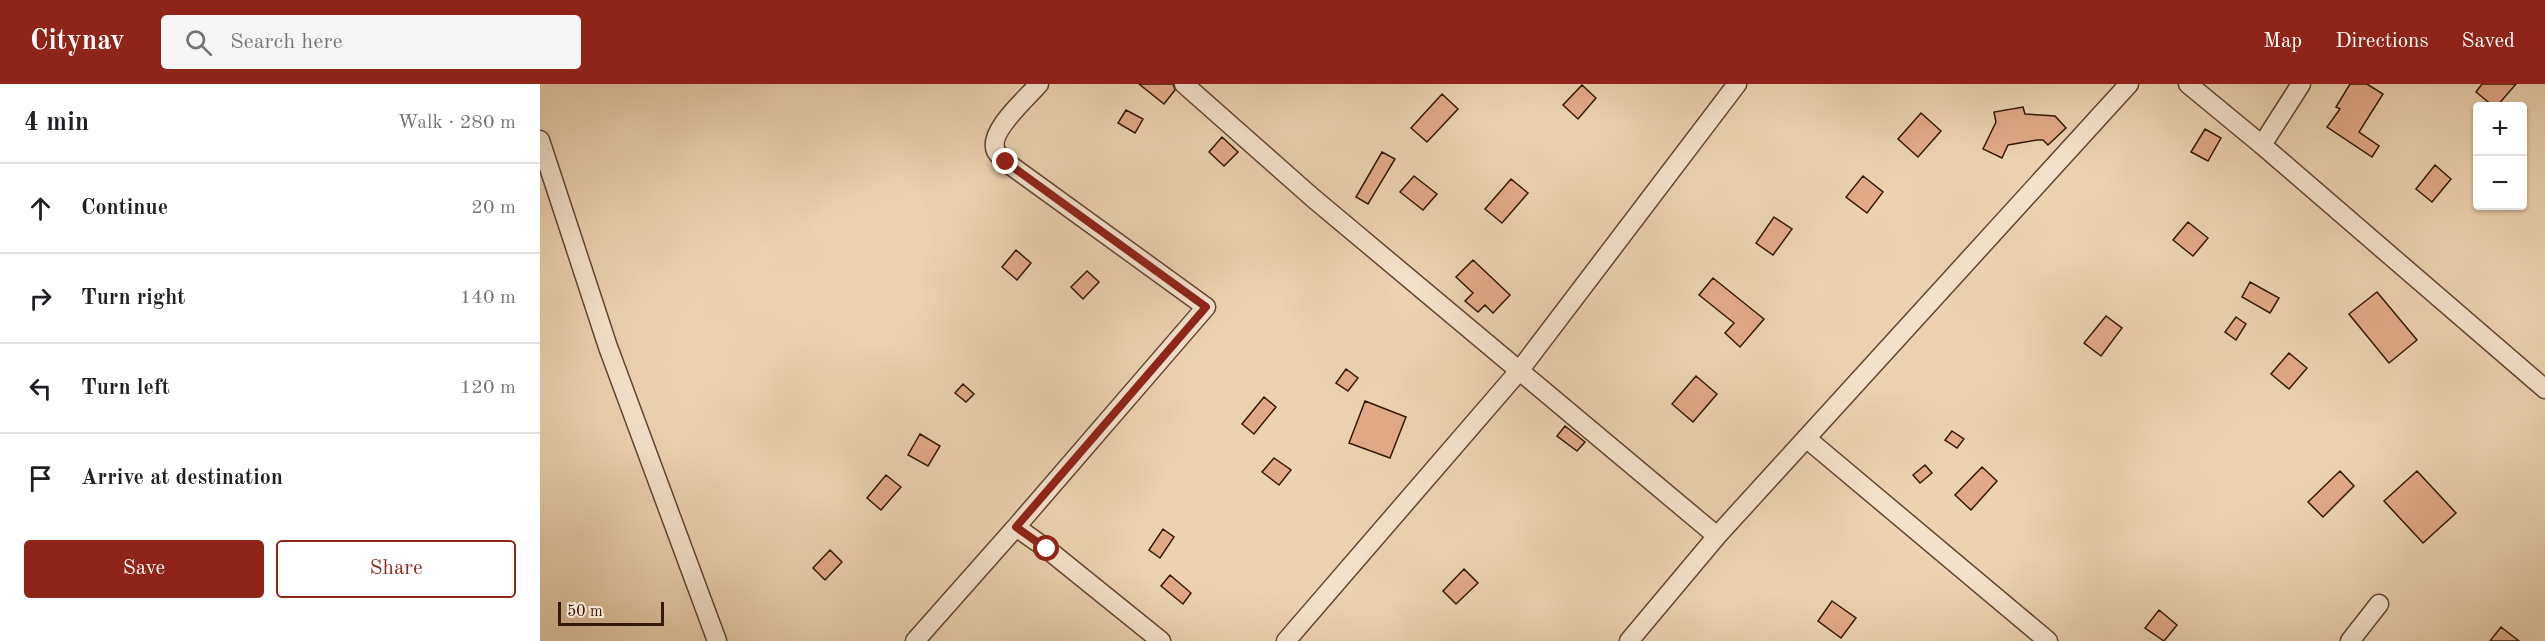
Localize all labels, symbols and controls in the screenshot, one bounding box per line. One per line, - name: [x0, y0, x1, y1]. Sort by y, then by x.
- search box: [161, 15, 581, 69]
- icon: search: [182, 26, 215, 59]
- text: Citynav: [30, 28, 125, 56]
- text: Search here: [230, 31, 343, 53]
- text: Map: [2263, 31, 2302, 52]
- text: Directions: [2335, 31, 2429, 52]
- text: Saved: [2462, 31, 2515, 52]
- map controls: [2473, 102, 2527, 210]
- button: +: [2473, 102, 2527, 156]
- text: 4 min: [24, 110, 89, 136]
- text: Walk · 280 m: [397, 113, 516, 133]
- route end: [992, 148, 1018, 174]
- button: −: [2473, 156, 2527, 210]
- icon: ahead: [24, 192, 57, 225]
- text: Continue: [81, 197, 168, 219]
- text: 20 m: [471, 198, 516, 218]
- icon: right: [24, 282, 57, 315]
- text: Turn right: [81, 287, 185, 309]
- text: 140 m: [460, 288, 516, 308]
- icon: left: [24, 372, 57, 405]
- text: Turn left: [81, 377, 170, 399]
- text: 120 m: [460, 378, 516, 398]
- icon: arrive: [24, 462, 57, 495]
- text: Arrive at destination: [81, 467, 283, 489]
- route start: [1033, 535, 1059, 561]
- button: Save: [24, 540, 264, 598]
- button: Share: [276, 540, 516, 598]
- scale bar: [558, 599, 664, 626]
- text: 50 m: [567, 604, 603, 620]

